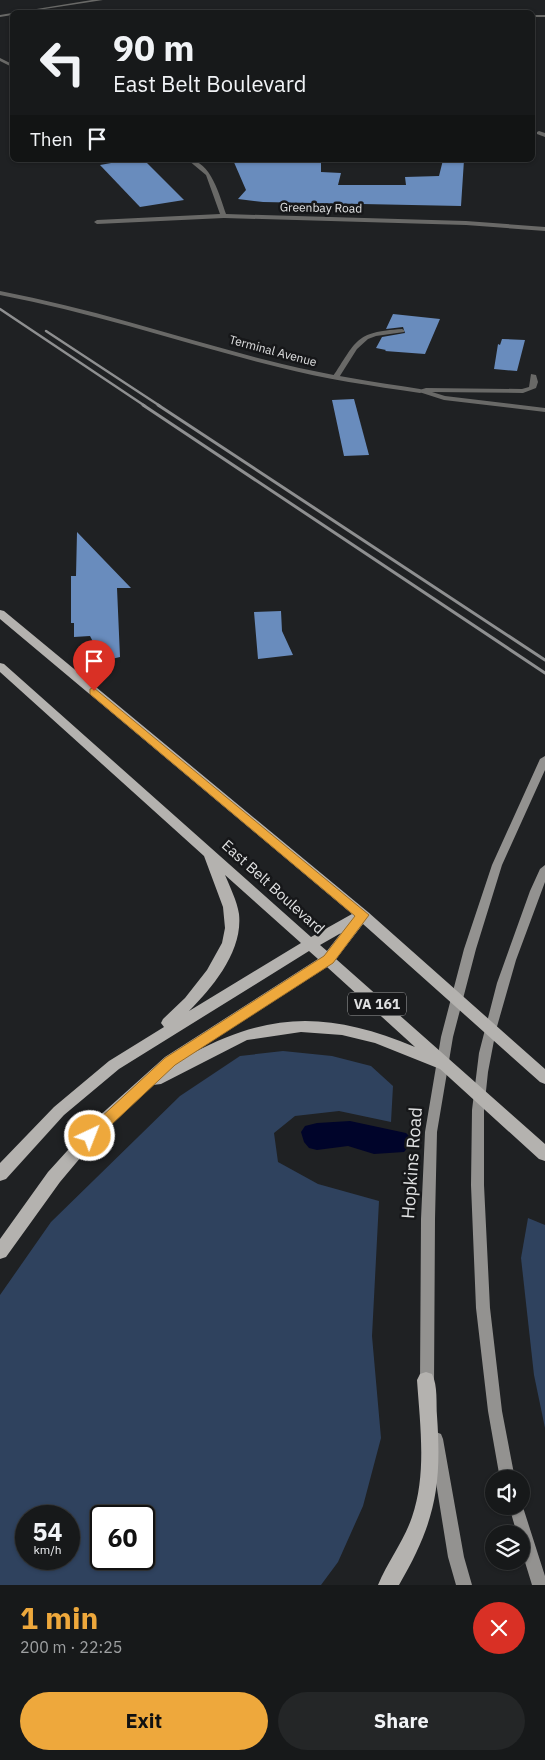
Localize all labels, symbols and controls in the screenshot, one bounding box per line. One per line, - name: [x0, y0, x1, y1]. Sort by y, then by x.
- text: 90 m: [113, 25, 195, 71]
- icon: left: [30, 30, 95, 95]
- text: East Belt Boulevard: [113, 69, 306, 98]
- icon: arrive: [83, 125, 111, 153]
- text: Then: [30, 127, 73, 151]
- street label: Greenbay Road: [280, 199, 362, 216]
- street label: Terminal Avenue: [228, 332, 319, 370]
- pin: [73, 640, 115, 691]
- icon: arrive: [80, 647, 108, 675]
- street label: East Belt Boulevard: [218, 835, 329, 938]
- road number: VA 161: [348, 992, 406, 1016]
- street label: Hopkins Road: [396, 1106, 427, 1220]
- position arrow: [63, 1109, 115, 1161]
- map controls: [485, 1470, 530, 1570]
- button: sound: [485, 1470, 530, 1515]
- speed limit sign: 60: [90, 1505, 155, 1570]
- text: 54: [32, 1515, 63, 1548]
- button: layers: [485, 1525, 530, 1570]
- text: km/h: [33, 1542, 62, 1557]
- text: 1 min: [20, 1598, 98, 1637]
- button: close: [473, 1602, 525, 1654]
- text: 200 m · 22:25: [20, 1637, 122, 1657]
- button: Exit: [20, 1692, 268, 1750]
- button: Share: [278, 1692, 525, 1750]

